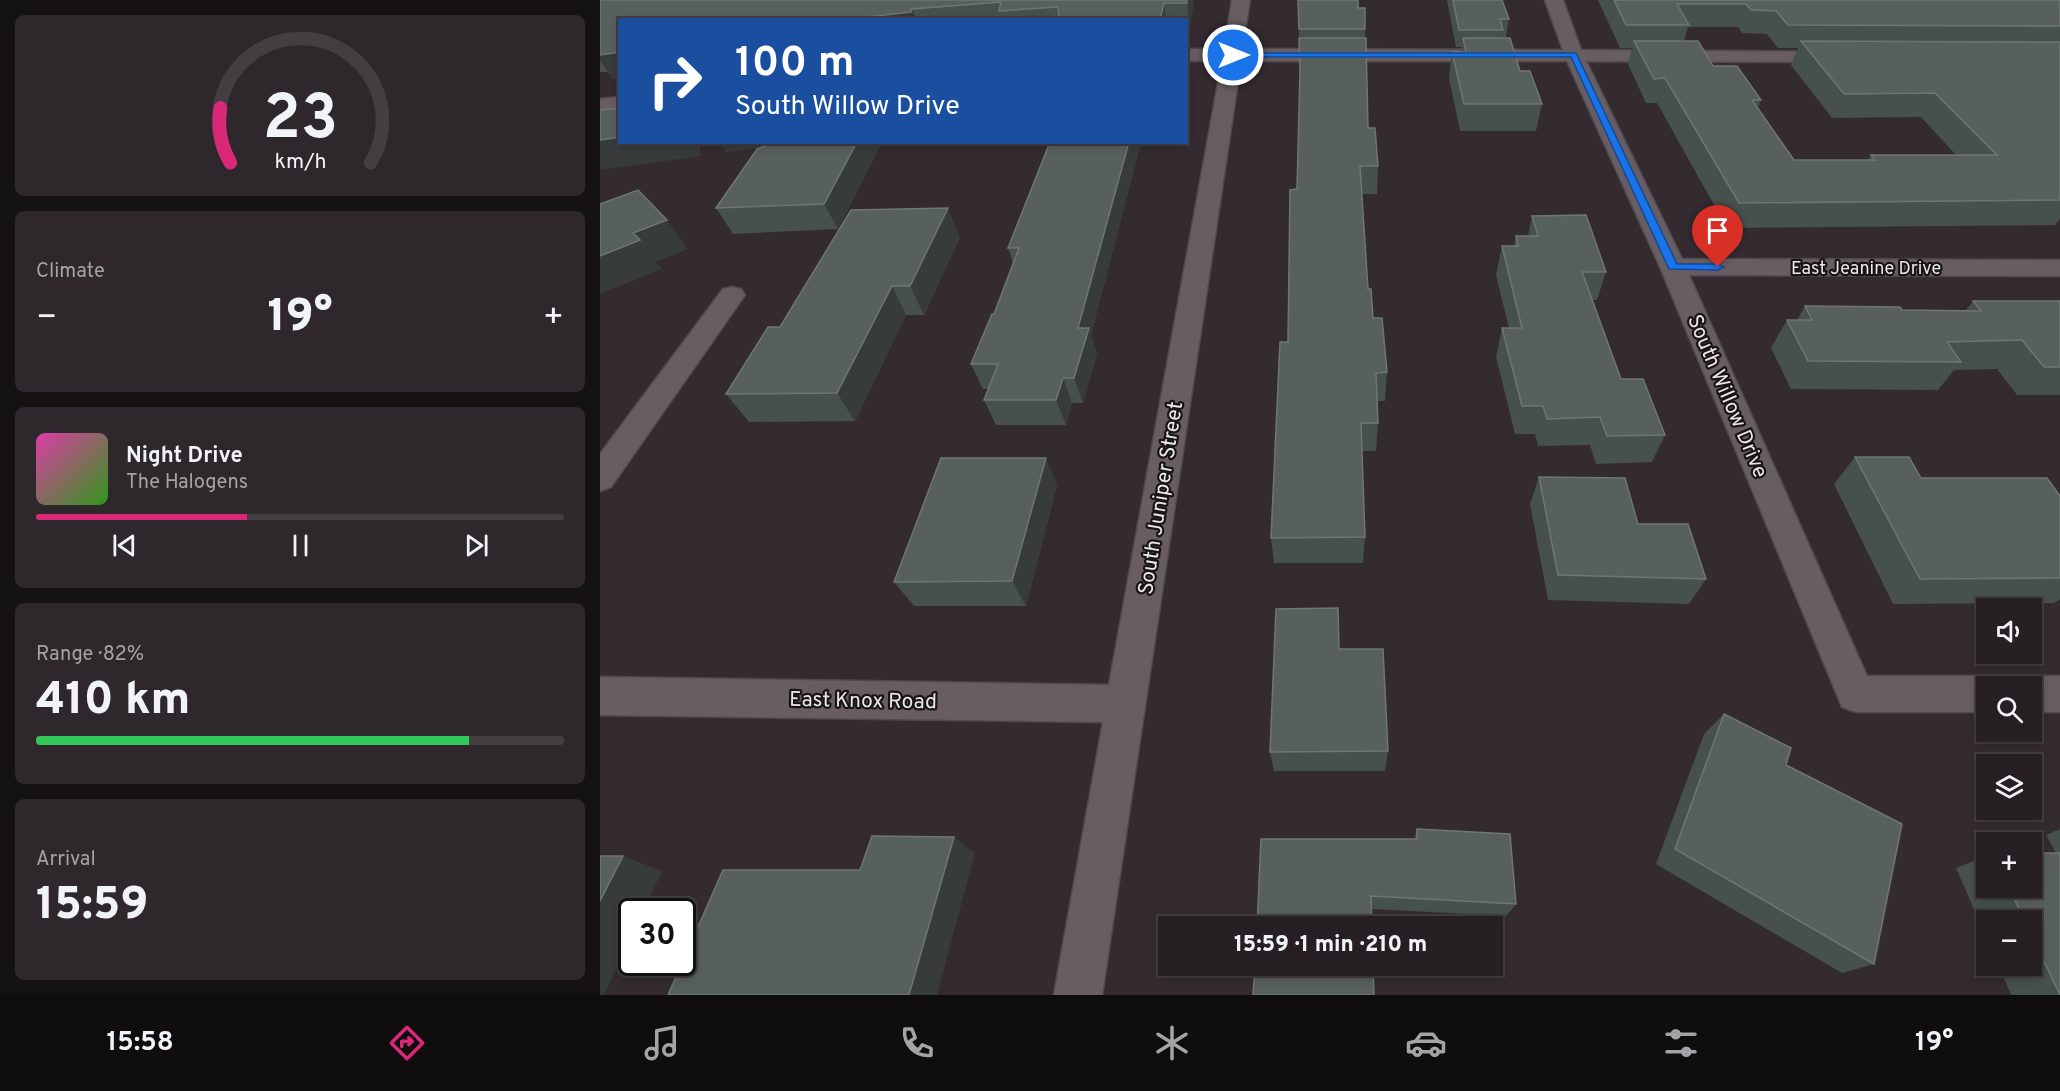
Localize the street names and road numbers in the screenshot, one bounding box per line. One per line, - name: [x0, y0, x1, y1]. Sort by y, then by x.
- street label: East Jeanine Drive: [1791, 258, 1941, 281]
- street label: South Willow Drive: [1680, 311, 1773, 482]
- street label: South Juniper Street: [1133, 400, 1190, 597]
- street label: East Knox Road: [789, 687, 937, 716]

